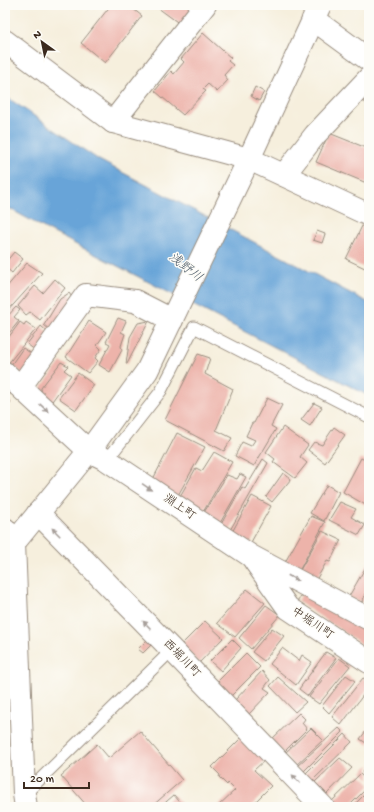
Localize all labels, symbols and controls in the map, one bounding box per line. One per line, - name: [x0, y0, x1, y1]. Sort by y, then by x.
- north arrow: [22, 22, 62, 62]
- text: N: [31, 28, 44, 42]
- water label: 浅野川: [165, 249, 206, 286]
- one-way arrow: [39, 403, 49, 413]
- one-way arrow: [141, 483, 153, 490]
- street label: 淵上町: [160, 491, 198, 524]
- one-way arrow: [51, 527, 61, 537]
- one-way arrow: [287, 575, 298, 581]
- street label: 中堀川町: [288, 604, 336, 643]
- one-way arrow: [142, 620, 152, 630]
- street label: 西堀川町: [159, 636, 203, 681]
- scale bar: [24, 764, 89, 790]
- text: 20 m: [30, 773, 55, 787]
- one-way arrow: [291, 774, 301, 784]

